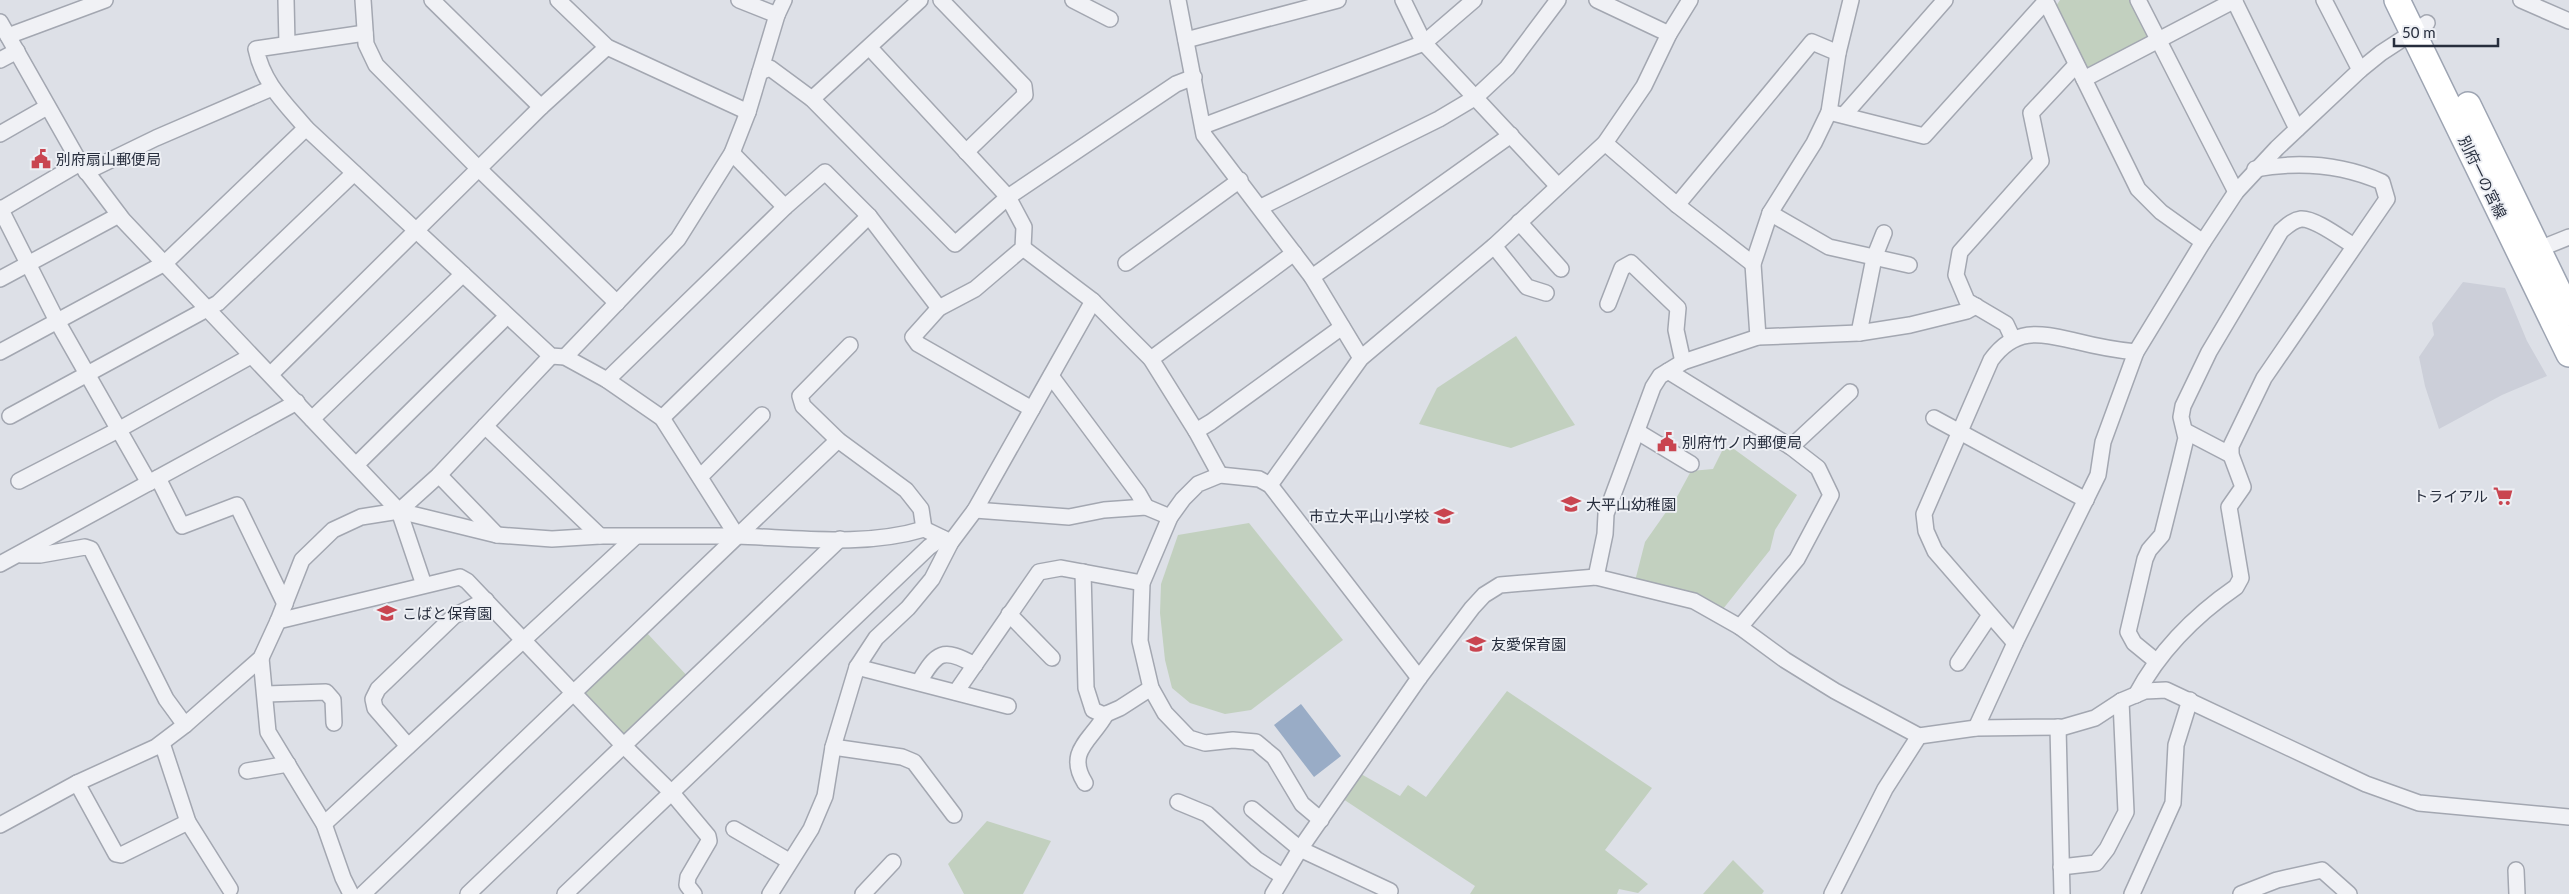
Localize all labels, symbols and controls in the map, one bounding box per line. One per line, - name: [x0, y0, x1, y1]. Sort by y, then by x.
- scale bar: [2394, 15, 2498, 47]
- text: 50 m: [2402, 23, 2436, 41]
- street label: 別府一の宮線: [2455, 133, 2511, 221]
- public building icon: 別府扇山郵便局: [30, 148, 52, 170]
- place label: 別府扇山郵便局: [56, 150, 161, 168]
- public building icon: 別府竹ノ内郵便局: [1656, 431, 1678, 453]
- place label: 別府竹ノ内郵便局: [1682, 433, 1802, 451]
- supermarket icon: トライアル: [2492, 485, 2514, 507]
- place label: トライアル: [2413, 487, 2488, 505]
- school or university icon: 大平山幼稚園: [1560, 493, 1582, 515]
- place label: 大平山幼稚園: [1586, 495, 1676, 513]
- school or university icon: 市立大平山小学校: [1433, 505, 1455, 527]
- place label: 市立大平山小学校: [1309, 507, 1429, 525]
- school or university icon: こばと保育園: [376, 602, 398, 624]
- place label: こばと保育園: [402, 604, 492, 622]
- school or university icon: 友愛保育園: [1465, 633, 1487, 655]
- place label: 友愛保育園: [1491, 635, 1566, 653]

